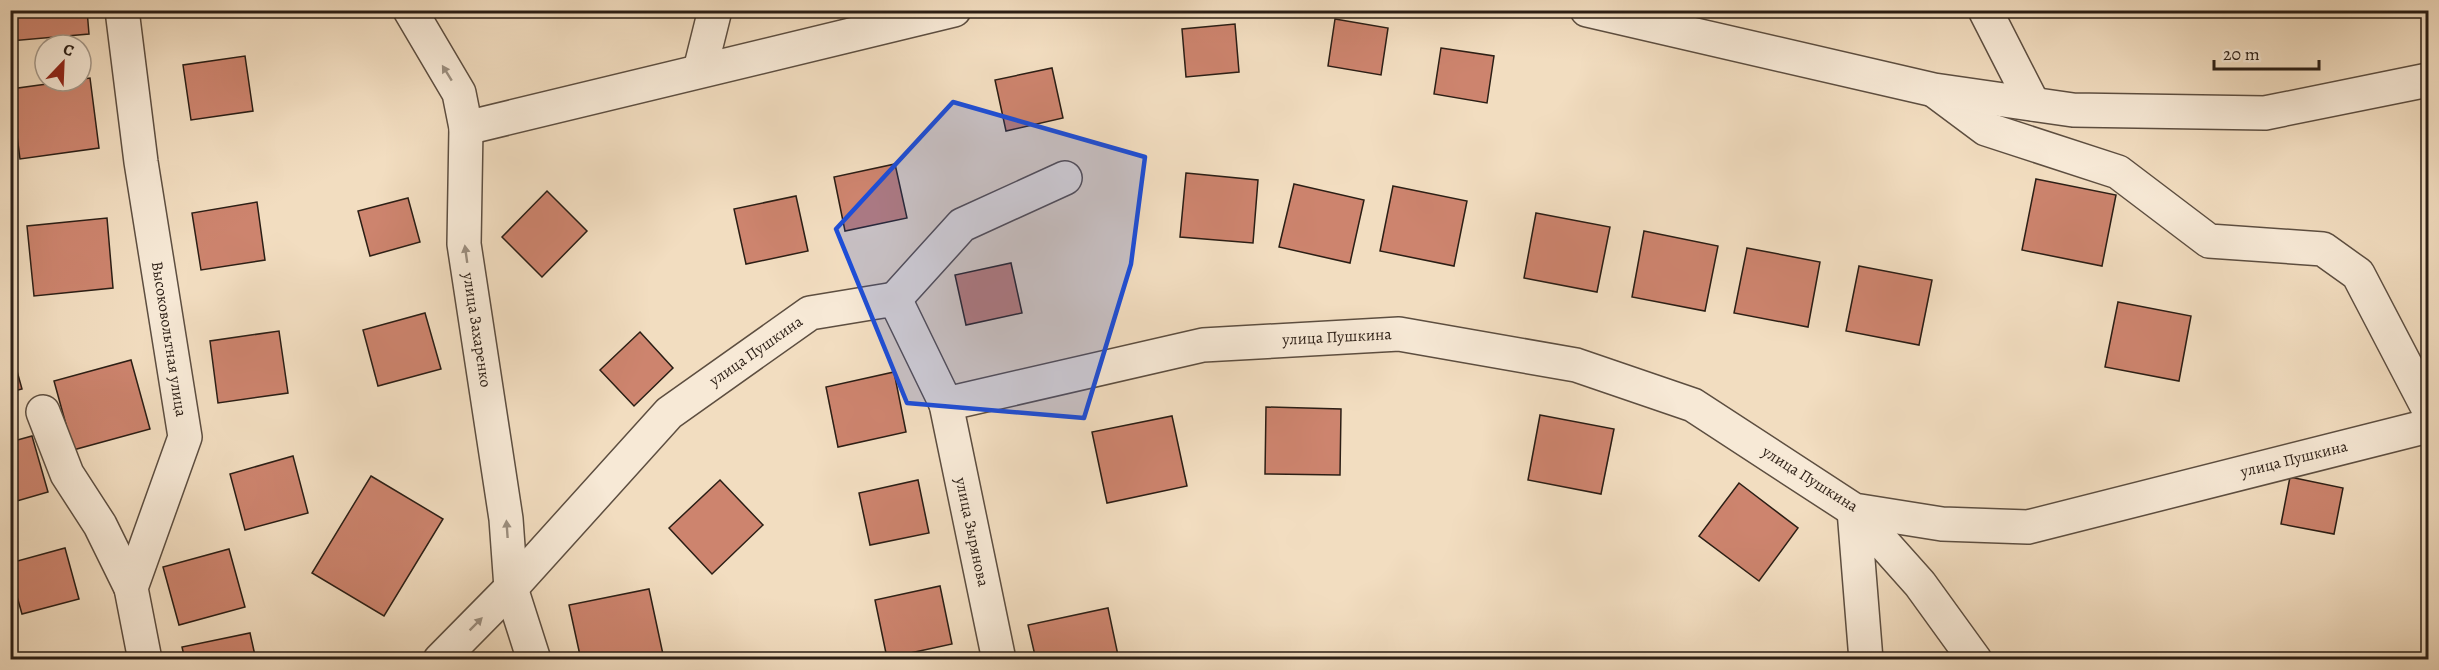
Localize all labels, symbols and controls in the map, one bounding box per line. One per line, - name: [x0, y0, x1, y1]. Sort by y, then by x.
- north arrow: [33, 33, 93, 93]
- scale bar: [2214, 33, 2319, 71]
- text: С: [60, 38, 77, 62]
- text: 20 m: [2223, 42, 2260, 66]
- one-way arrow: [442, 65, 453, 81]
- one-way arrow: [461, 244, 470, 263]
- street label: Высоковольтная улица: [146, 260, 192, 419]
- street label: улица Захаренко: [457, 270, 497, 389]
- street label: улица Пушкина: [704, 310, 808, 392]
- street label: улица Пушкина: [1281, 323, 1393, 351]
- street label: улица Пушкина: [2237, 435, 2350, 483]
- street label: улица Пушкина: [1757, 440, 1863, 518]
- street label: улица Зырянова: [949, 474, 994, 589]
- one-way arrow: [502, 520, 512, 539]
- one-way arrow: [468, 617, 482, 631]

